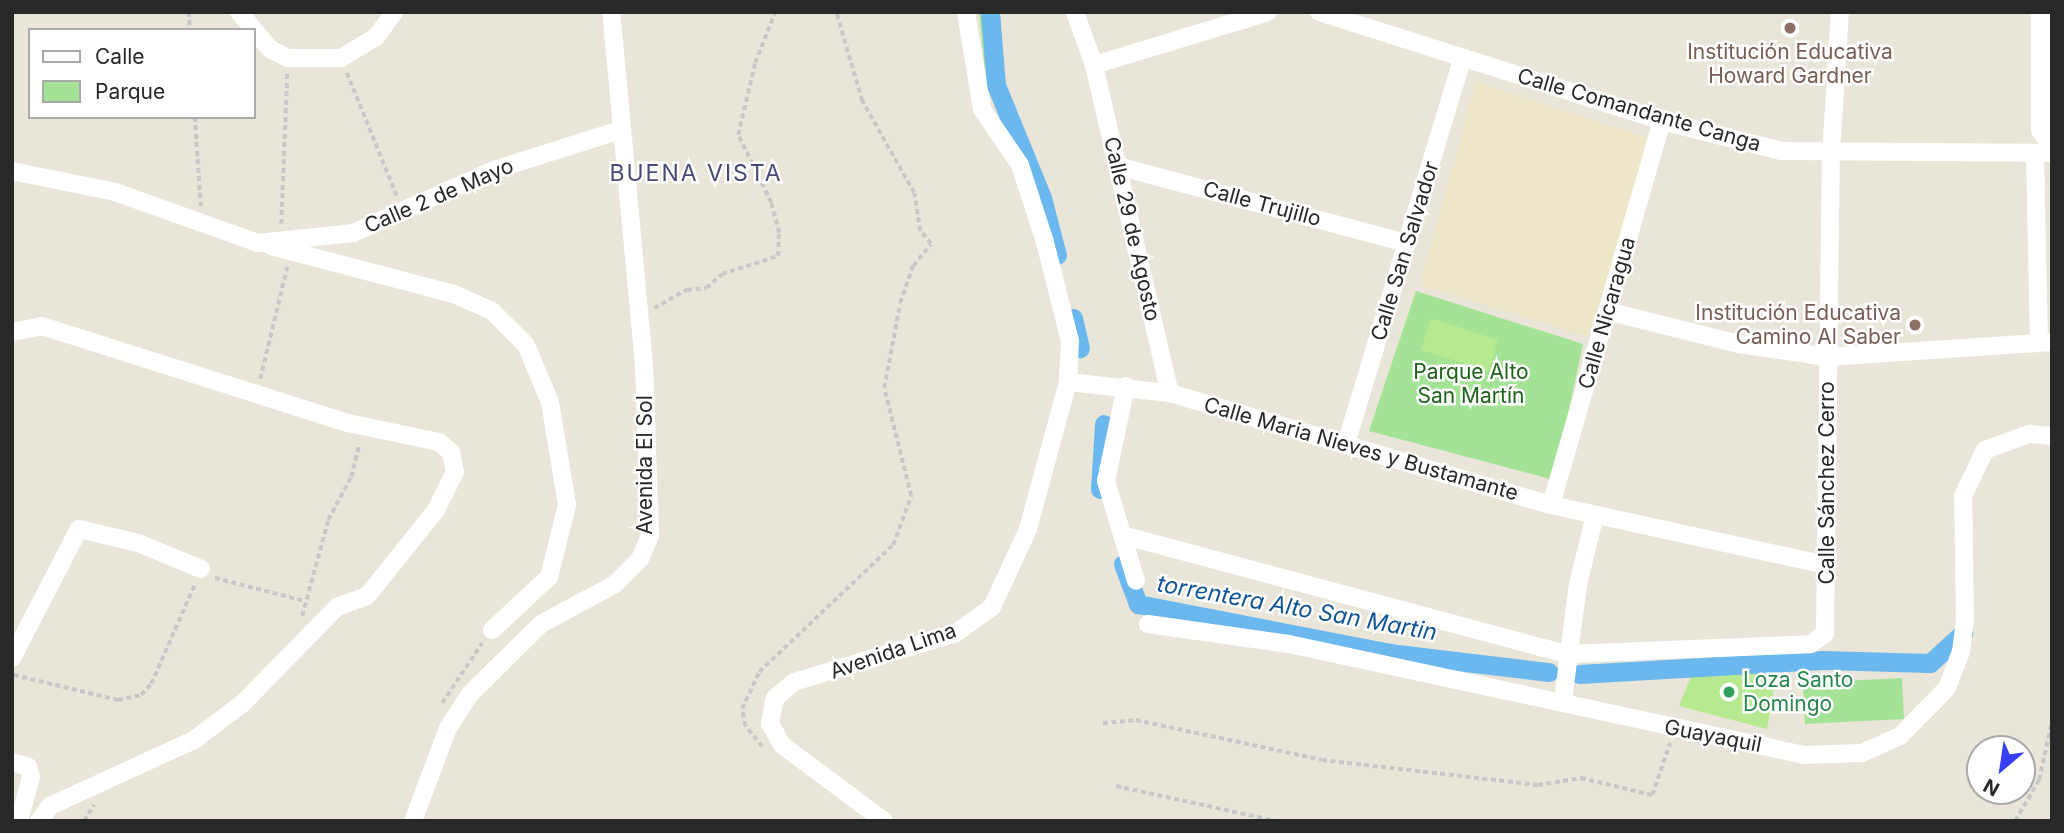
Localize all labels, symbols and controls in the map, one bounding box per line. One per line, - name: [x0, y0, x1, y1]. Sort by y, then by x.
- marker: Institución Educativa Howard Gardner: [1782, 20, 1798, 36]
- legend: [28, 28, 256, 119]
- place label: Institución Educativa Howard Gardner: [1687, 39, 1893, 89]
- text: Calle: [95, 44, 145, 69]
- street label: Calle Comandante Canga: [1514, 63, 1764, 157]
- text: Parque: [95, 79, 165, 104]
- street label: Calle 29 de Agosto: [1099, 134, 1165, 324]
- street label: Calle 2 de Mayo: [361, 153, 517, 239]
- street label: Calle San Salvador: [1366, 158, 1444, 344]
- district label: BUENA VISTA: [611, 159, 781, 187]
- street label: Calle Trujillo: [1200, 176, 1324, 232]
- street label: Calle Nicaragua: [1573, 234, 1641, 392]
- place label: Institución Educativa Camino Al Saber: [1695, 300, 1901, 350]
- marker: Institución Educativa Camino Al Saber: [1907, 317, 1923, 333]
- park label: Parque Alto San Martín: [1413, 359, 1529, 409]
- street label: Calle Sánchez Cerro: [1814, 382, 1840, 584]
- street label: Calle Maria Nieves y Bustamante: [1201, 392, 1521, 506]
- street label: Avenida El Sol: [632, 395, 658, 535]
- water label: torrentera Alto San Martin: [1155, 570, 1439, 646]
- street label: Avenida Lima: [827, 618, 959, 684]
- place label: Loza Santo Domingo: [1743, 667, 1853, 717]
- marker: Loza Santo Domingo: [1721, 684, 1737, 700]
- street label: Guayaquil: [1662, 714, 1764, 758]
- north arrow: [1966, 735, 2036, 805]
- text: N: [1980, 773, 2003, 801]

